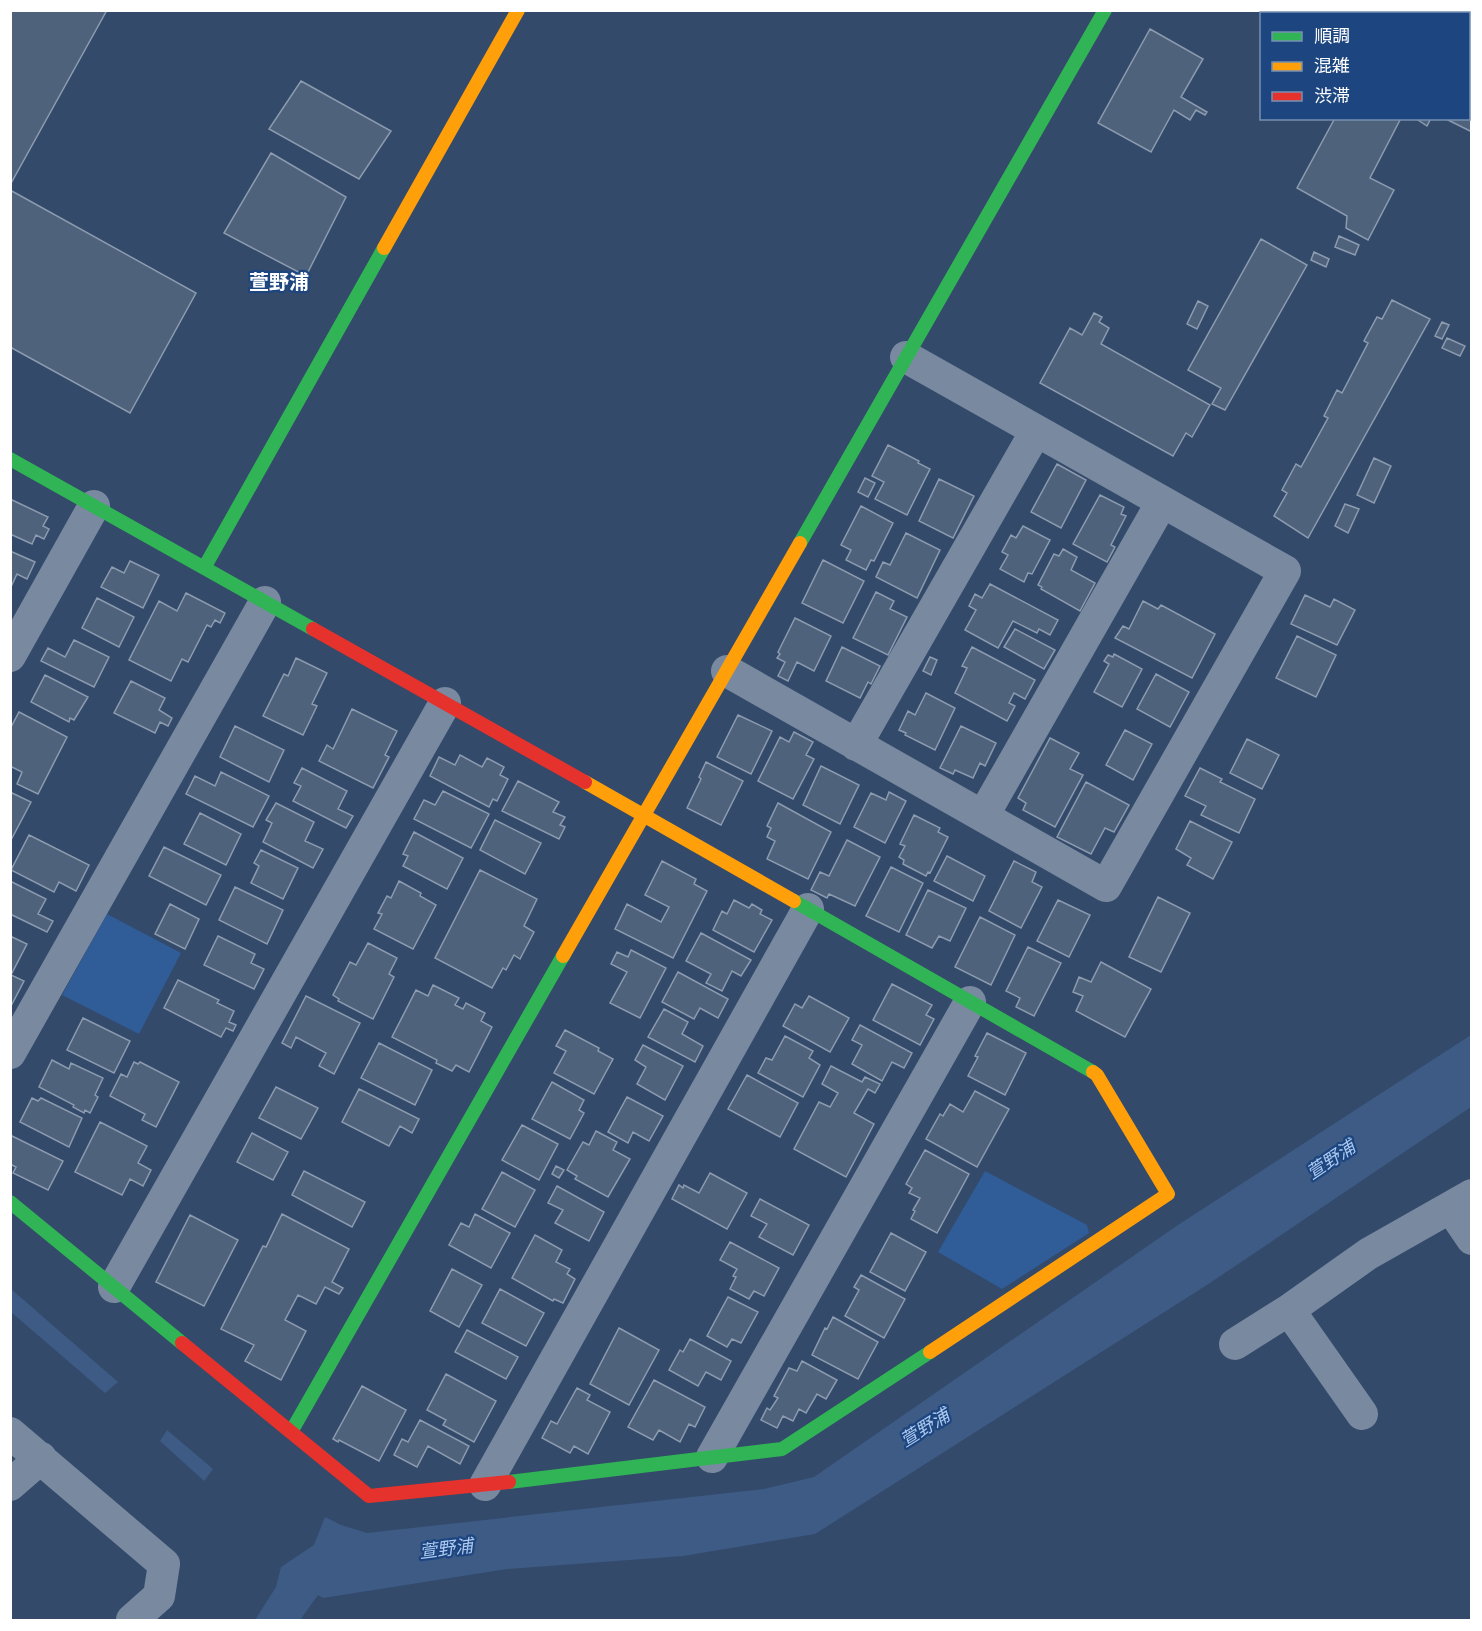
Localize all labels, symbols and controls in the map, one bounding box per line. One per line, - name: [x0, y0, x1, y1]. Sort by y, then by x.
- legend: [1260, 12, 1470, 120]
- text: 順調: [1314, 25, 1350, 47]
- text: 混雑: [1314, 55, 1350, 77]
- text: 渋滞: [1314, 85, 1350, 107]
- district label: 萱野浦: [249, 270, 309, 294]
- water label: 萱野浦: [1302, 1134, 1362, 1184]
- water label: 萱野浦: [896, 1403, 956, 1452]
- water label: 萱野浦: [418, 1534, 477, 1563]

